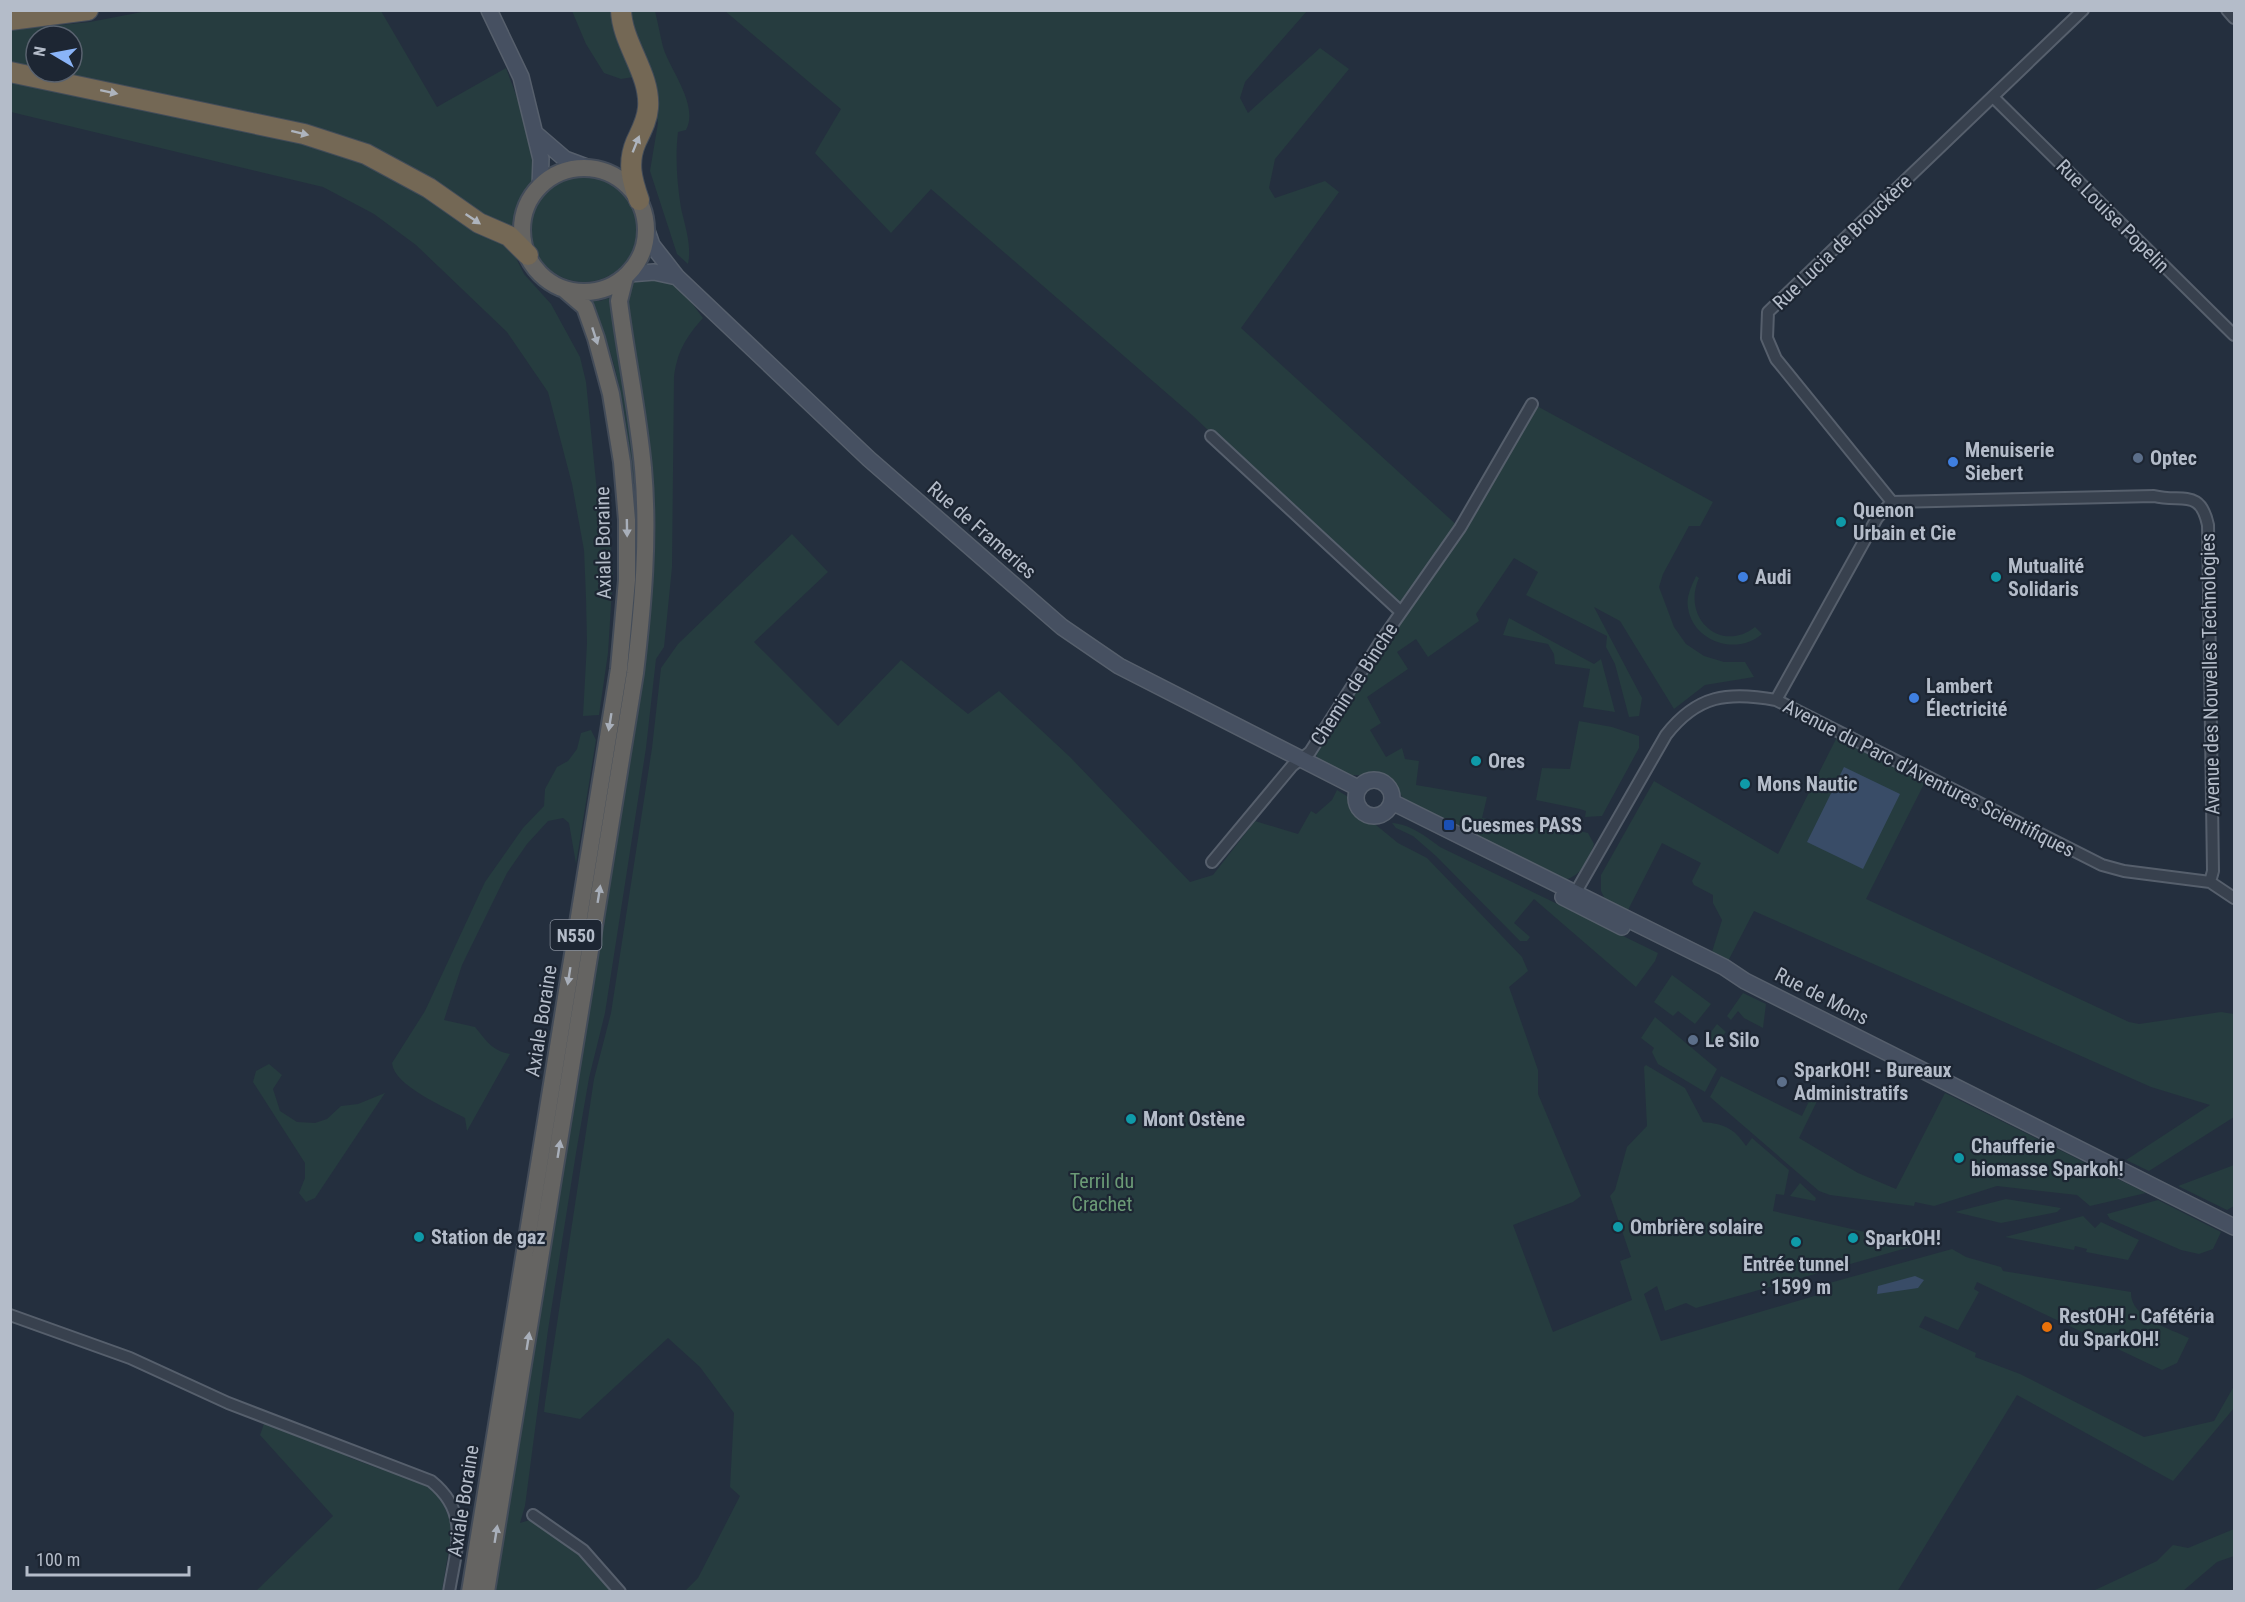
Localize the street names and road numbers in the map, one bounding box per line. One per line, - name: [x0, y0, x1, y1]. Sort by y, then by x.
- street label: Rue Louise Popelin: [2051, 154, 2175, 278]
- street label: Rue Lucia de Brouckère: [1767, 169, 1917, 315]
- street label: Rue de Frameries: [923, 476, 1041, 584]
- street label: Axiale Boraine: [590, 486, 616, 600]
- street label: Avenue des Nouvelles Technologies: [2196, 533, 2224, 815]
- street label: Chemin de Binche: [1305, 618, 1403, 750]
- street label: Avenue du Parc d'Aventures Scientifiques: [1779, 694, 2079, 862]
- road number: N550: [550, 920, 602, 950]
- street label: Rue de Mons: [1771, 962, 1873, 1030]
- street label: Axiale Boraine: [520, 963, 562, 1079]
- street label: Axiale Boraine: [442, 1443, 484, 1559]

